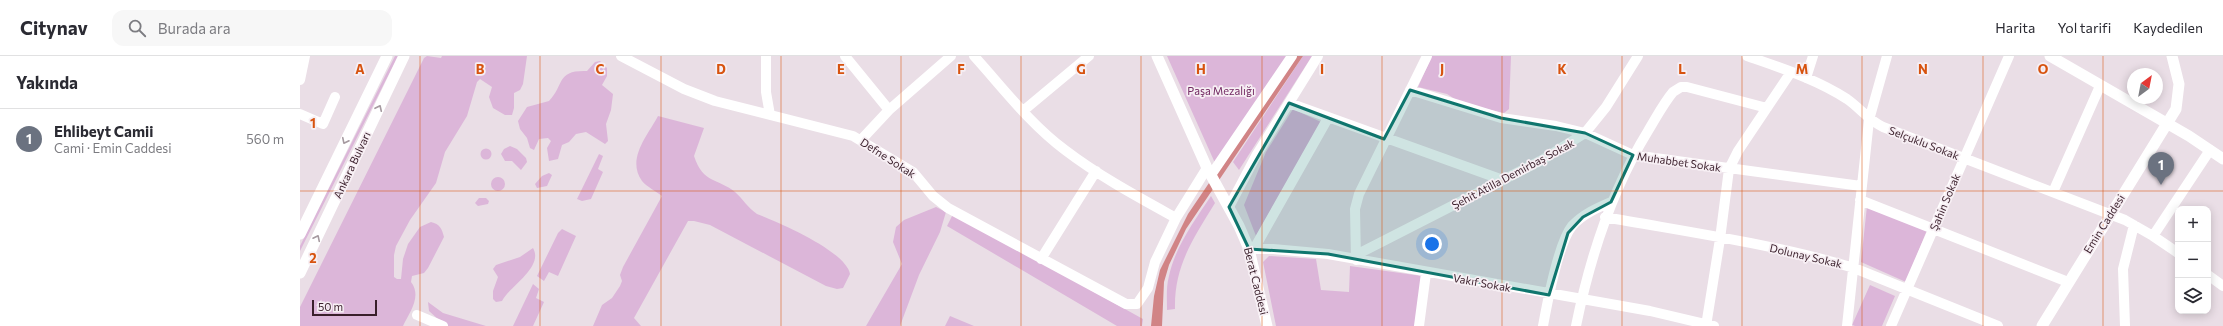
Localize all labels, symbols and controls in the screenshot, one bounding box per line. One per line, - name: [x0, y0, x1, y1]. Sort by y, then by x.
- search box: [112, 10, 392, 46]
- text: Citynav: [20, 16, 88, 39]
- icon: search: [126, 17, 148, 39]
- text: Burada ara: [158, 19, 230, 37]
- text: Harita: [1995, 19, 2035, 36]
- text: Yol tarifi: [2057, 19, 2111, 36]
- text: Kaydedilen: [2133, 19, 2203, 36]
- text: A: [355, 61, 365, 77]
- text: B: [476, 61, 485, 77]
- text: C: [596, 61, 605, 77]
- text: D: [716, 61, 726, 77]
- text: E: [837, 61, 845, 77]
- text: F: [957, 61, 965, 77]
- text: G: [1076, 61, 1086, 77]
- text: H: [1196, 61, 1206, 77]
- text: I: [1320, 61, 1324, 77]
- text: J: [1440, 61, 1444, 77]
- text: K: [1557, 61, 1567, 77]
- text: L: [1678, 61, 1686, 77]
- text: M: [1796, 61, 1808, 77]
- text: N: [1918, 61, 1928, 77]
- text: O: [2038, 61, 2049, 77]
- north arrow: [2127, 68, 2163, 104]
- text: Yakında: [16, 72, 78, 93]
- park label: Paşa Mezalığı: [1187, 84, 1255, 97]
- one-way arrow: [374, 105, 382, 113]
- text: 1: [310, 115, 316, 131]
- text: Ehlibeyt Camii: [54, 122, 153, 140]
- street label: Selçuklu Sokak: [1887, 123, 1961, 162]
- street label: Ankara Bulvarı: [330, 129, 373, 200]
- text: 1: [26, 131, 32, 147]
- text: 560 m: [246, 131, 284, 147]
- street label: Defne Sokak: [858, 135, 918, 180]
- street label: Şehit Atilla Demirbaş Sokak: [1449, 136, 1576, 211]
- one-way arrow: [342, 137, 350, 145]
- text: Cami · Emin Caddesi: [54, 140, 172, 156]
- street label: Muhabbet Sokak: [1636, 149, 1722, 174]
- pin: 1: [2148, 152, 2174, 185]
- street label: Şahin Sokak: [1927, 171, 1962, 232]
- street label: Emin Caddesi: [2080, 192, 2127, 256]
- map controls: [2175, 206, 2211, 314]
- button: +: [2175, 206, 2211, 242]
- your location: [1422, 234, 1442, 254]
- one-way arrow: [312, 235, 320, 243]
- street label: Dolunay Sokak: [1769, 241, 1844, 270]
- button: −: [2175, 242, 2211, 278]
- street label: Berat Caddesi: [1242, 246, 1271, 316]
- text: 2: [309, 250, 317, 266]
- street label: Vakıf Sokak: [1452, 271, 1512, 294]
- button: layers: [2175, 278, 2211, 314]
- scale bar: [312, 298, 377, 317]
- text: 50 m: [318, 300, 343, 313]

